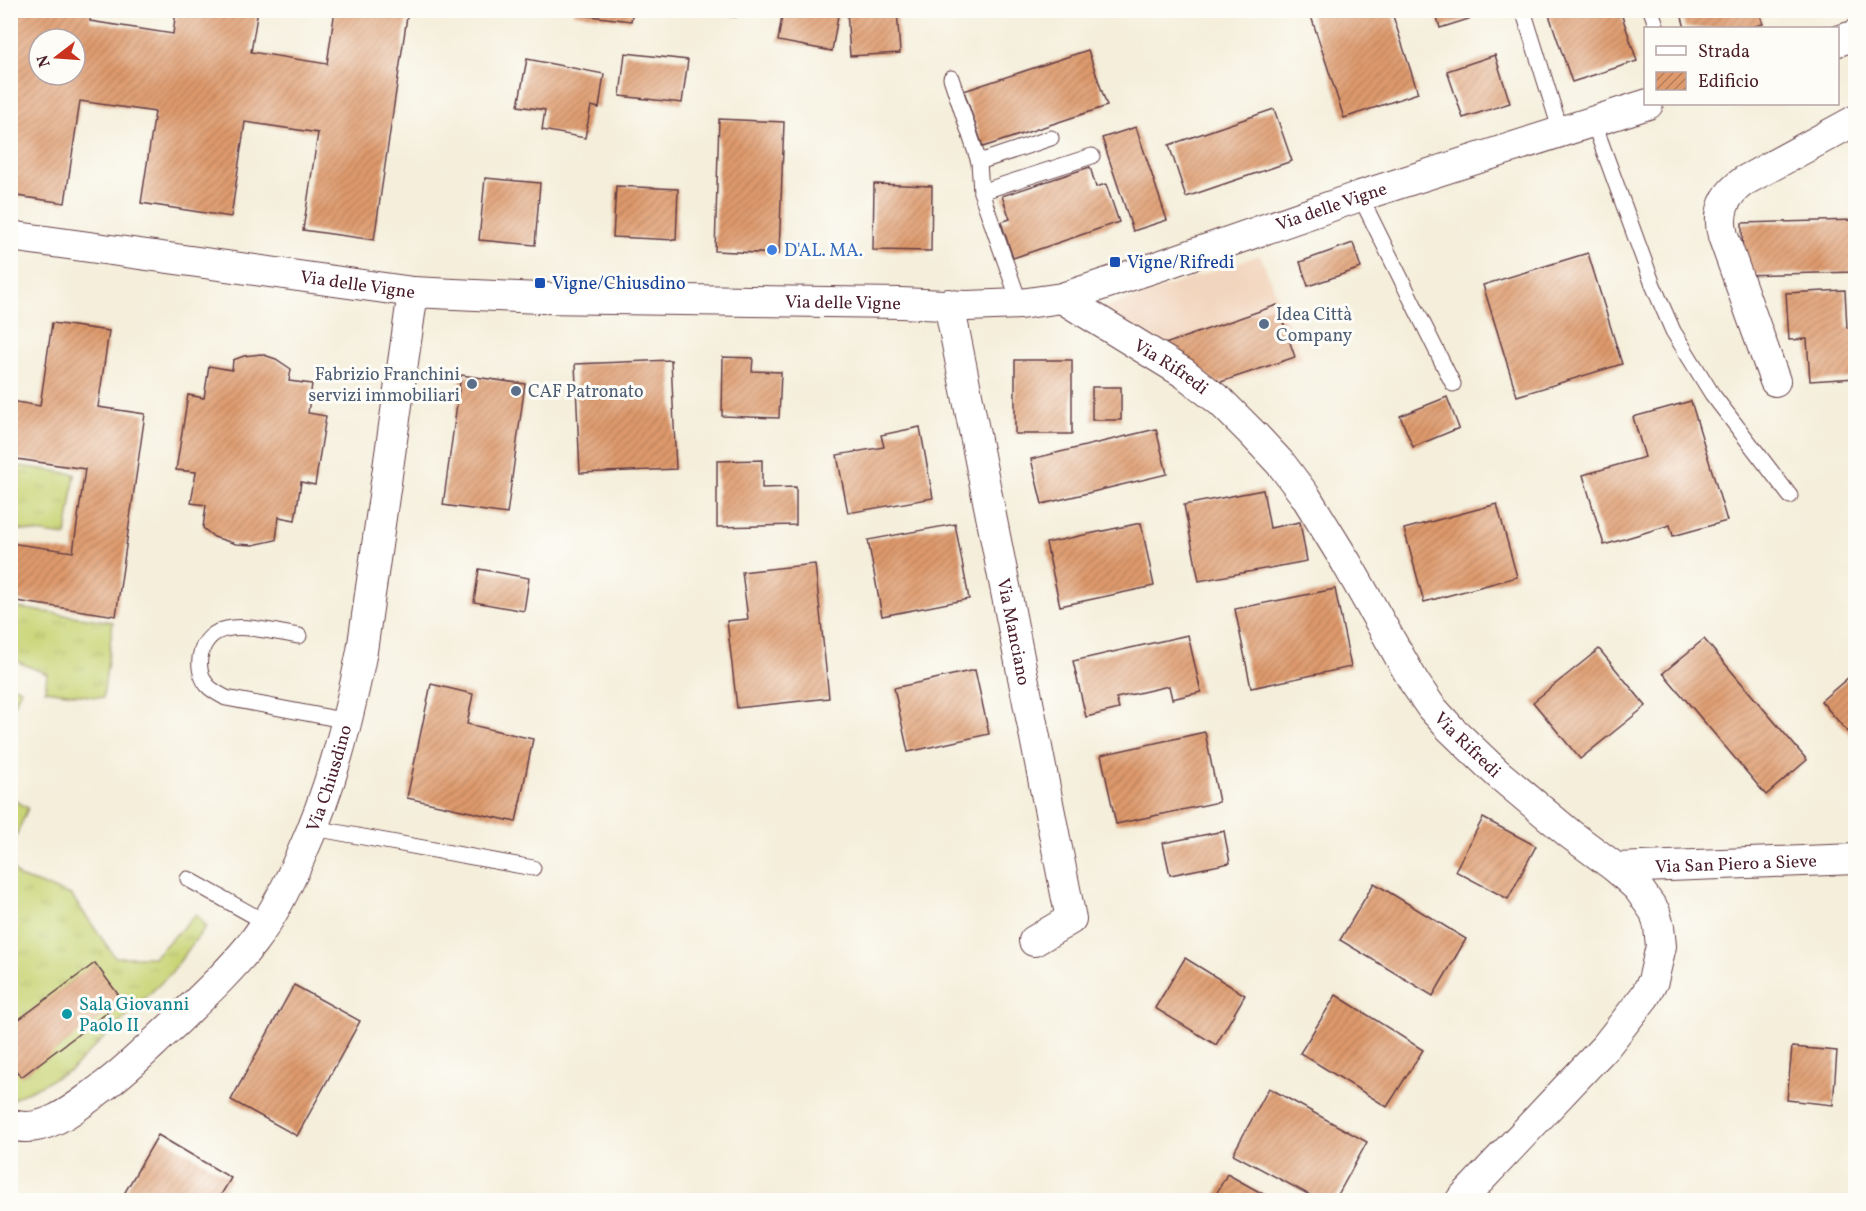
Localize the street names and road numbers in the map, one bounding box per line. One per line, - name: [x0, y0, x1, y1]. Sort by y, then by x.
- street label: Via delle Vigne: [1273, 177, 1390, 238]
- street label: Via delle Vigne: [298, 265, 417, 306]
- street label: Via delle Vigne: [785, 290, 901, 317]
- street label: Via Rifredi: [1128, 334, 1213, 401]
- street label: Via Manciano: [990, 576, 1035, 688]
- street label: Via Rifredi: [1427, 707, 1506, 784]
- street label: Via Chiusdino: [301, 722, 359, 836]
- street label: Via San Piero a Sieve: [1655, 849, 1817, 881]

